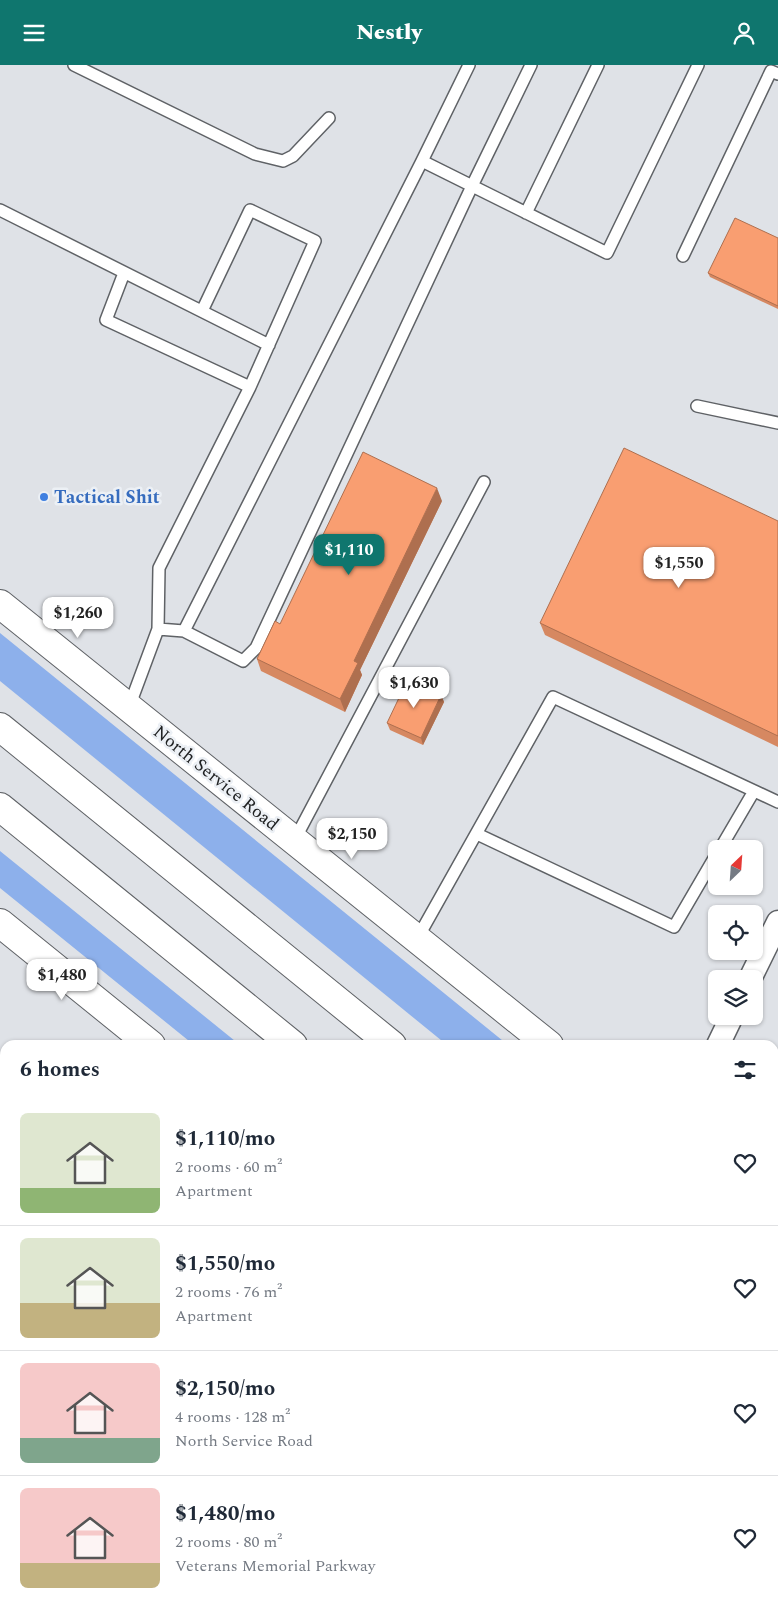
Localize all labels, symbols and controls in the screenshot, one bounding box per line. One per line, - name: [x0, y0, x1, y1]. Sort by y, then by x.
- text: Nestly: [356, 16, 422, 49]
- icon: menu: [20, 19, 48, 47]
- icon: person: [730, 19, 758, 47]
- place label: Tactical Shit: [54, 484, 160, 511]
- marker: Tactical Shit: [38, 491, 50, 503]
- pin: $1,110: [308, 533, 390, 576]
- text: $1,110: [324, 538, 374, 562]
- pin: $1,550: [638, 547, 720, 589]
- text: $1,550: [654, 551, 704, 575]
- pin: $1,260: [37, 597, 119, 639]
- text: $1,260: [53, 601, 103, 625]
- pin: $1,630: [373, 667, 455, 709]
- text: $1,630: [389, 671, 439, 695]
- street label: North Service Road: [147, 719, 285, 837]
- pin: $2,150: [311, 817, 393, 860]
- text: $2,150: [327, 822, 377, 846]
- north arrow: [708, 840, 762, 895]
- map controls: [708, 840, 763, 1025]
- button: locate: [708, 905, 763, 960]
- pin: $1,480: [21, 959, 103, 1001]
- text: $1,480: [37, 963, 87, 987]
- button: layers: [708, 970, 763, 1025]
- text: 6 homes: [20, 1054, 100, 1086]
- icon: filters: [731, 1056, 759, 1084]
- text: $1,110/mo: [175, 1123, 275, 1155]
- icon: home: [60, 1133, 120, 1193]
- icon: heart: [731, 1149, 759, 1177]
- text: 2 rooms · 60 m²: [175, 1155, 282, 1179]
- text: Apartment: [175, 1179, 253, 1203]
- text: $1,550/mo: [175, 1248, 275, 1280]
- icon: home: [60, 1258, 120, 1318]
- icon: heart: [731, 1274, 759, 1302]
- text: 2 rooms · 76 m²: [175, 1280, 282, 1304]
- text: Apartment: [175, 1304, 253, 1328]
- text: $2,150/mo: [175, 1373, 275, 1405]
- icon: home: [60, 1383, 120, 1443]
- icon: heart: [731, 1399, 759, 1427]
- text: 4 rooms · 128 m²: [175, 1405, 290, 1429]
- text: North Service Road: [175, 1429, 313, 1453]
- text: $1,480/mo: [175, 1498, 275, 1530]
- icon: home: [60, 1508, 120, 1568]
- icon: heart: [731, 1524, 759, 1552]
- text: 2 rooms · 80 m²: [175, 1530, 282, 1554]
- text: Veterans Memorial Parkway: [175, 1554, 376, 1578]

